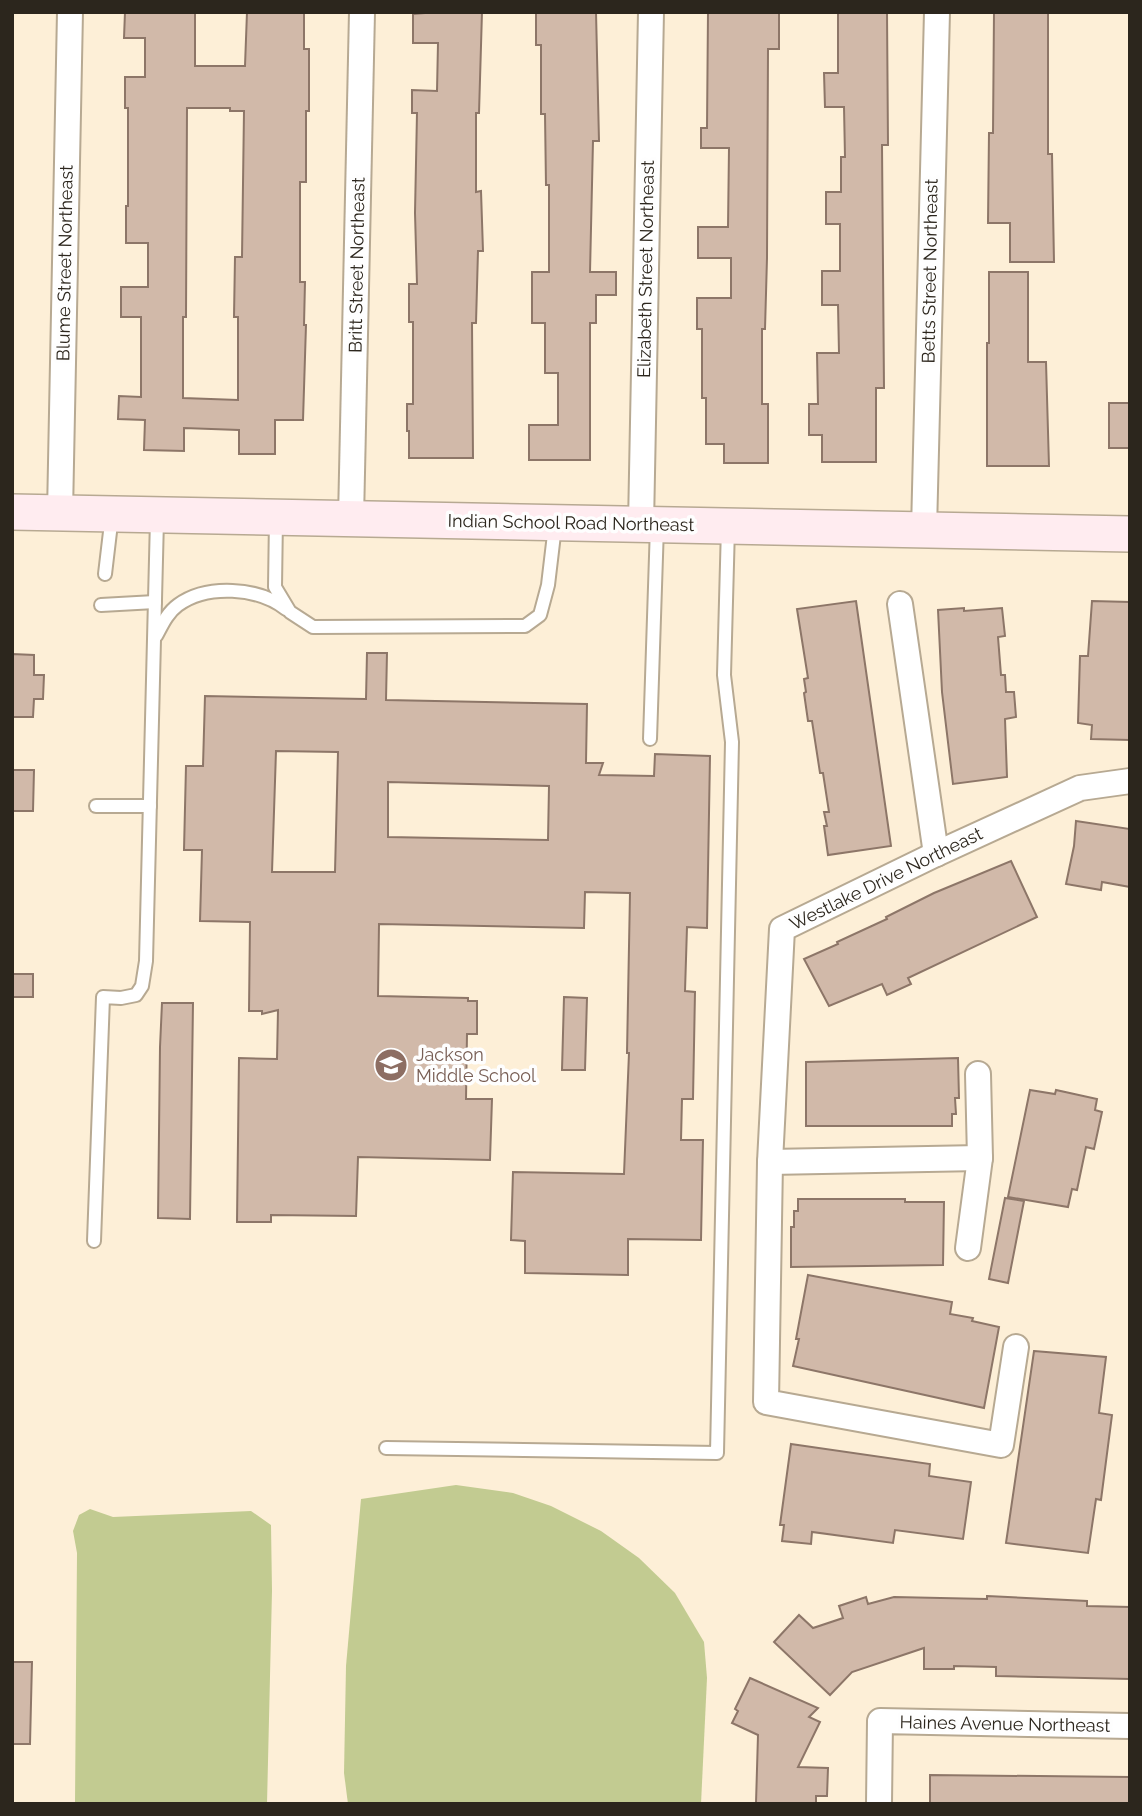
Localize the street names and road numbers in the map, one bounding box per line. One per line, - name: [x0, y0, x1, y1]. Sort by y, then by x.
- street label: Elizabeth Street Northeast: [633, 160, 658, 378]
- street label: Blume Street Northeast: [52, 165, 77, 361]
- street label: Britt Street Northeast: [344, 177, 369, 353]
- street label: Betts Street Northeast: [917, 178, 942, 364]
- street label: Indian School Road Northeast: [447, 510, 695, 535]
- street label: Westlake Drive Northeast: [786, 823, 986, 934]
- street label: Haines Avenue Northeast: [899, 1711, 1111, 1736]

